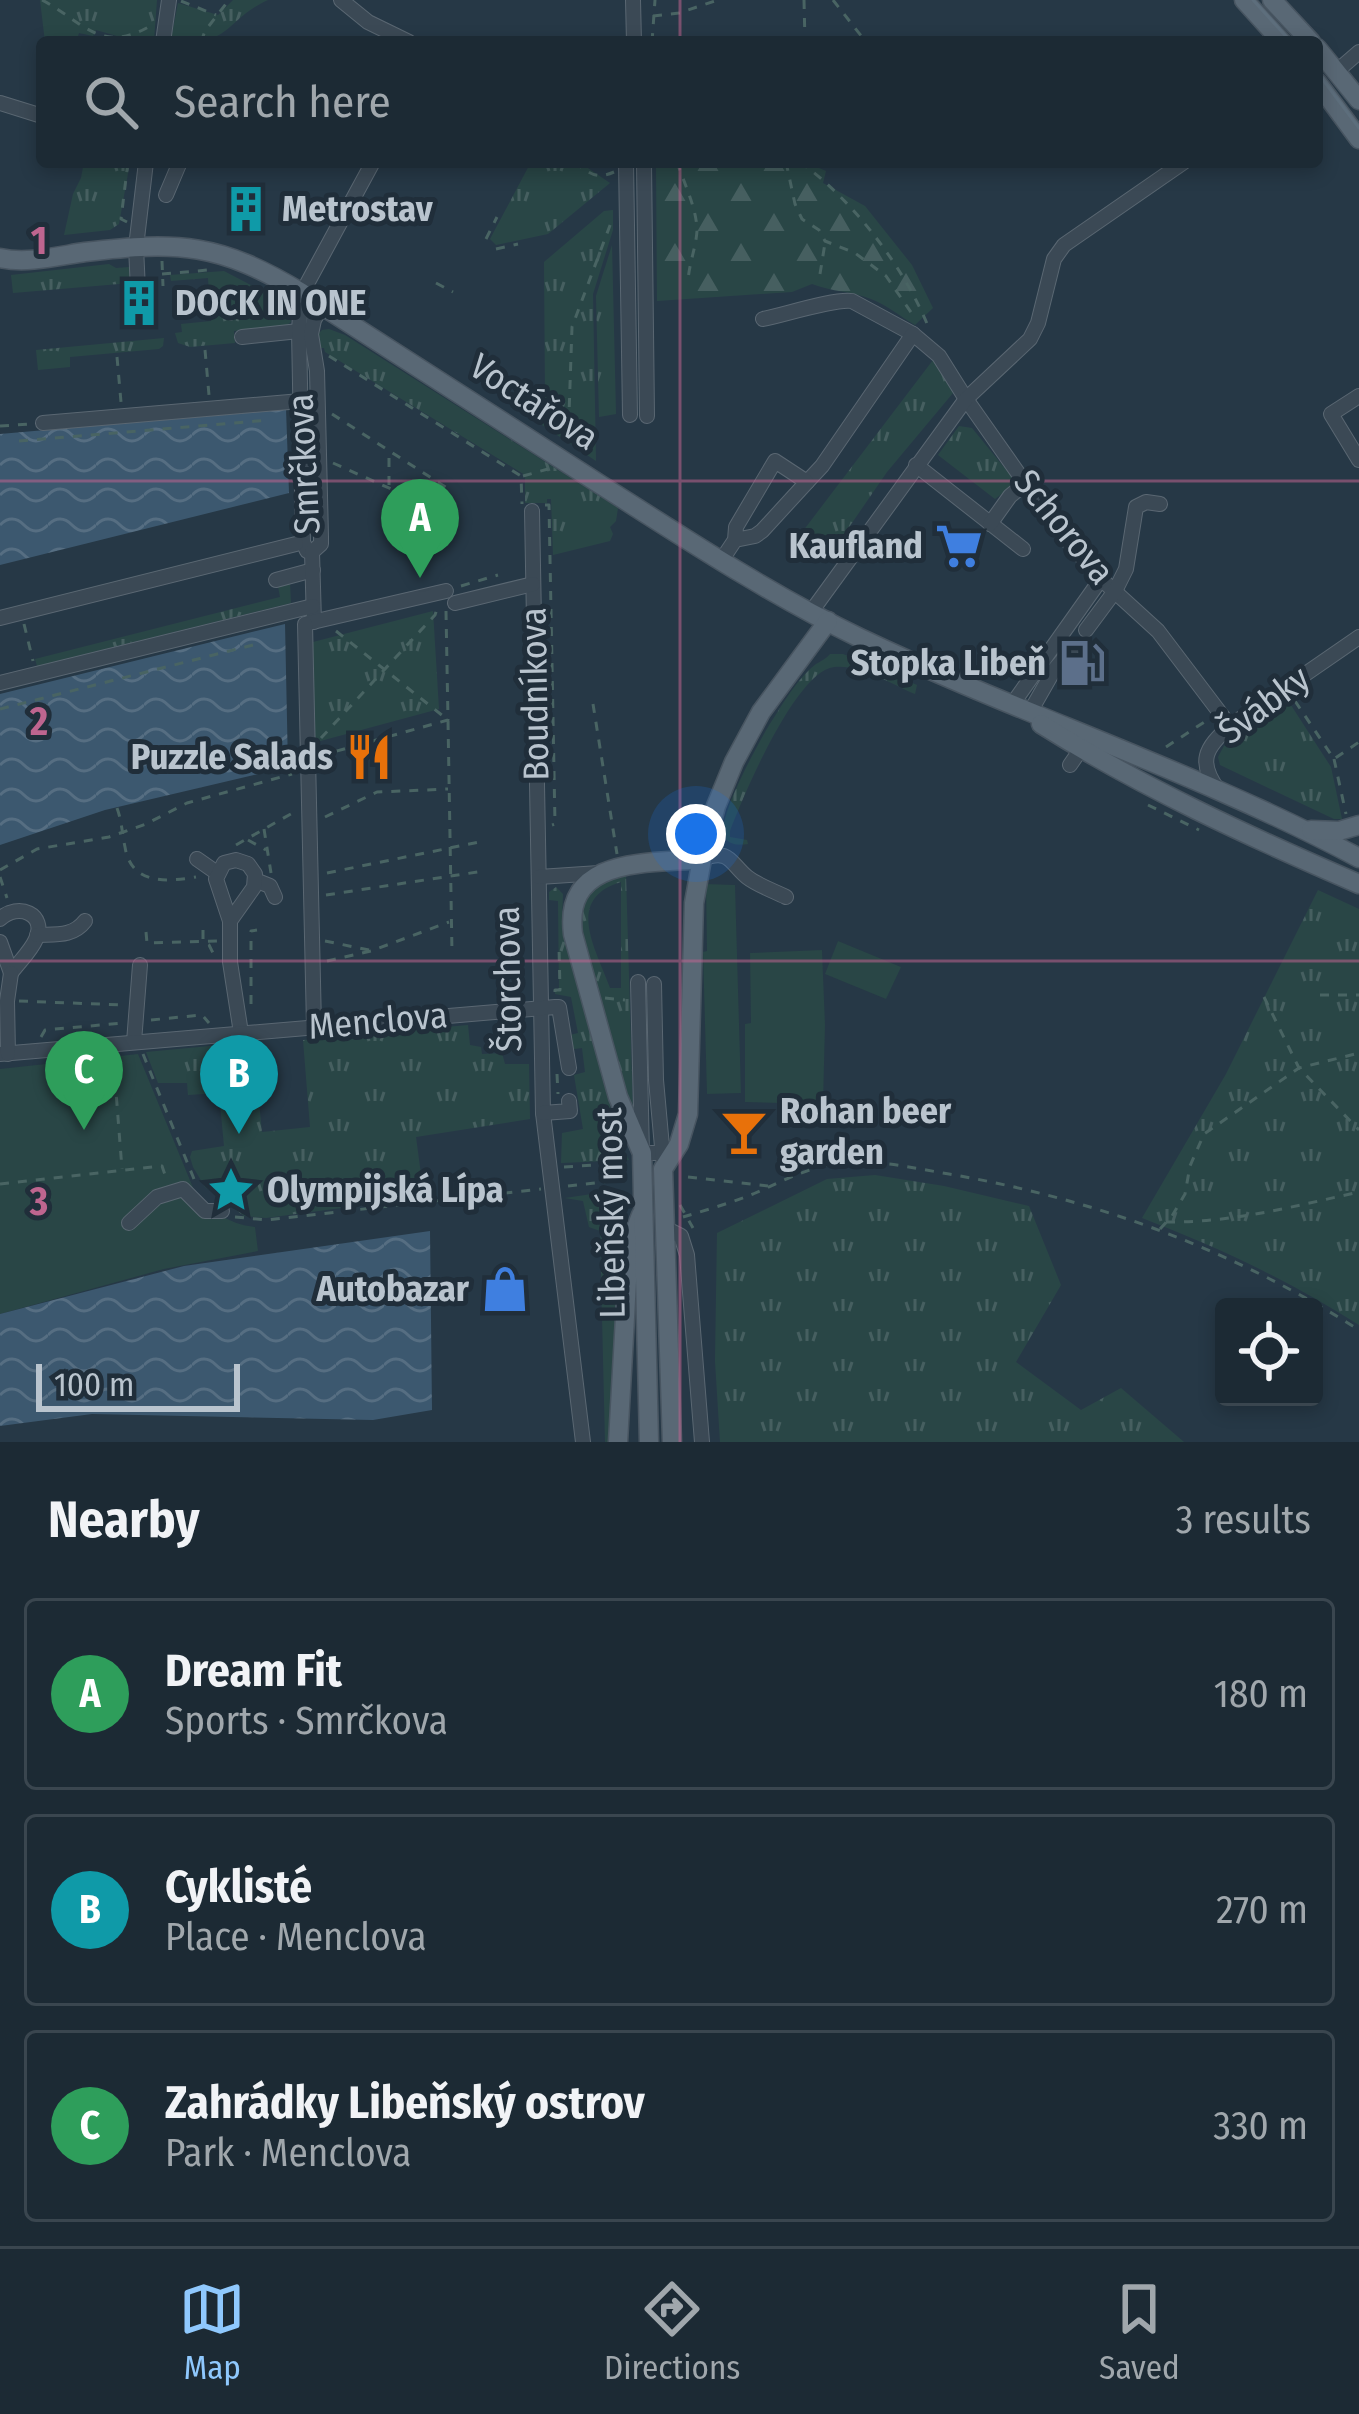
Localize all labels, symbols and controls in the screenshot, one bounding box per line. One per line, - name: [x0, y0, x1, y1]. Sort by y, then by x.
- search box: [36, 36, 1323, 168]
- icon: search: [78, 69, 144, 135]
- text: Search here: [174, 75, 391, 129]
- building icon: Metrostav: [221, 184, 271, 234]
- place label: Metrostav: [282, 187, 434, 231]
- text: 1: [31, 218, 47, 264]
- building icon: DOCK IN ONE: [114, 278, 164, 328]
- place label: DOCK IN ONE: [175, 281, 366, 325]
- street label: Voctářova: [461, 344, 607, 460]
- street label: Smrčkova: [278, 392, 330, 536]
- street label: Schorova: [1005, 461, 1123, 593]
- pin: A: [381, 479, 459, 578]
- supermarket icon: Kaufland: [934, 521, 984, 571]
- place label: Kaufland: [789, 524, 923, 568]
- street label: Boudníkova: [511, 607, 559, 781]
- fuel station icon: Stopka Libeň: [1057, 638, 1107, 688]
- place label: Stopka Libeň: [851, 641, 1046, 685]
- street label: Švábky: [1209, 656, 1318, 753]
- text: 2: [29, 699, 48, 745]
- restaurant icon: Puzzle Salads: [344, 732, 394, 782]
- place label: Puzzle Salads: [131, 735, 333, 779]
- your location: [666, 804, 726, 864]
- street label: Štorchova: [484, 906, 531, 1052]
- street label: Menclova: [307, 993, 449, 1049]
- pin: C: [45, 1031, 123, 1130]
- pin: B: [200, 1035, 278, 1134]
- place label: Rohan beer garden: [780, 1089, 952, 1174]
- street label: Libeňský most: [587, 1107, 635, 1319]
- bar icon: Rohan beer garden: [719, 1107, 769, 1157]
- place icon: Olympijská Lípa: [206, 1165, 256, 1215]
- place label: Olympijská Lípa: [267, 1168, 504, 1212]
- text: 3: [29, 1179, 48, 1225]
- shop icon: Autobazar: [480, 1264, 530, 1314]
- place label: Autobazar: [316, 1267, 470, 1311]
- map controls: [1215, 1298, 1323, 1406]
- button: locate: [1215, 1298, 1323, 1406]
- scale bar: [36, 1358, 240, 1411]
- text: 100 m: [54, 1365, 134, 1405]
- text: Nearby: [48, 1489, 200, 1551]
- text: 3 results: [1176, 1497, 1311, 1543]
- text: Dream Fit: [165, 1644, 342, 1698]
- text: A: [79, 1671, 101, 1717]
- text: 180 m: [1214, 1671, 1308, 1717]
- text: Sports · Smrčkova: [165, 1698, 448, 1744]
- text: Cyklisté: [165, 1860, 312, 1914]
- text: B: [79, 1887, 101, 1933]
- text: 270 m: [1216, 1887, 1308, 1933]
- text: Place · Menclova: [165, 1914, 427, 1960]
- text: Zahrádky Libeňský ostrov: [165, 2076, 645, 2130]
- text: C: [80, 2103, 100, 2149]
- text: 330 m: [1213, 2103, 1308, 2149]
- text: Park · Menclova: [165, 2130, 411, 2176]
- tab: Map: [179, 2276, 245, 2388]
- tab: Directions: [604, 2276, 740, 2388]
- tab: Saved: [1099, 2276, 1180, 2388]

